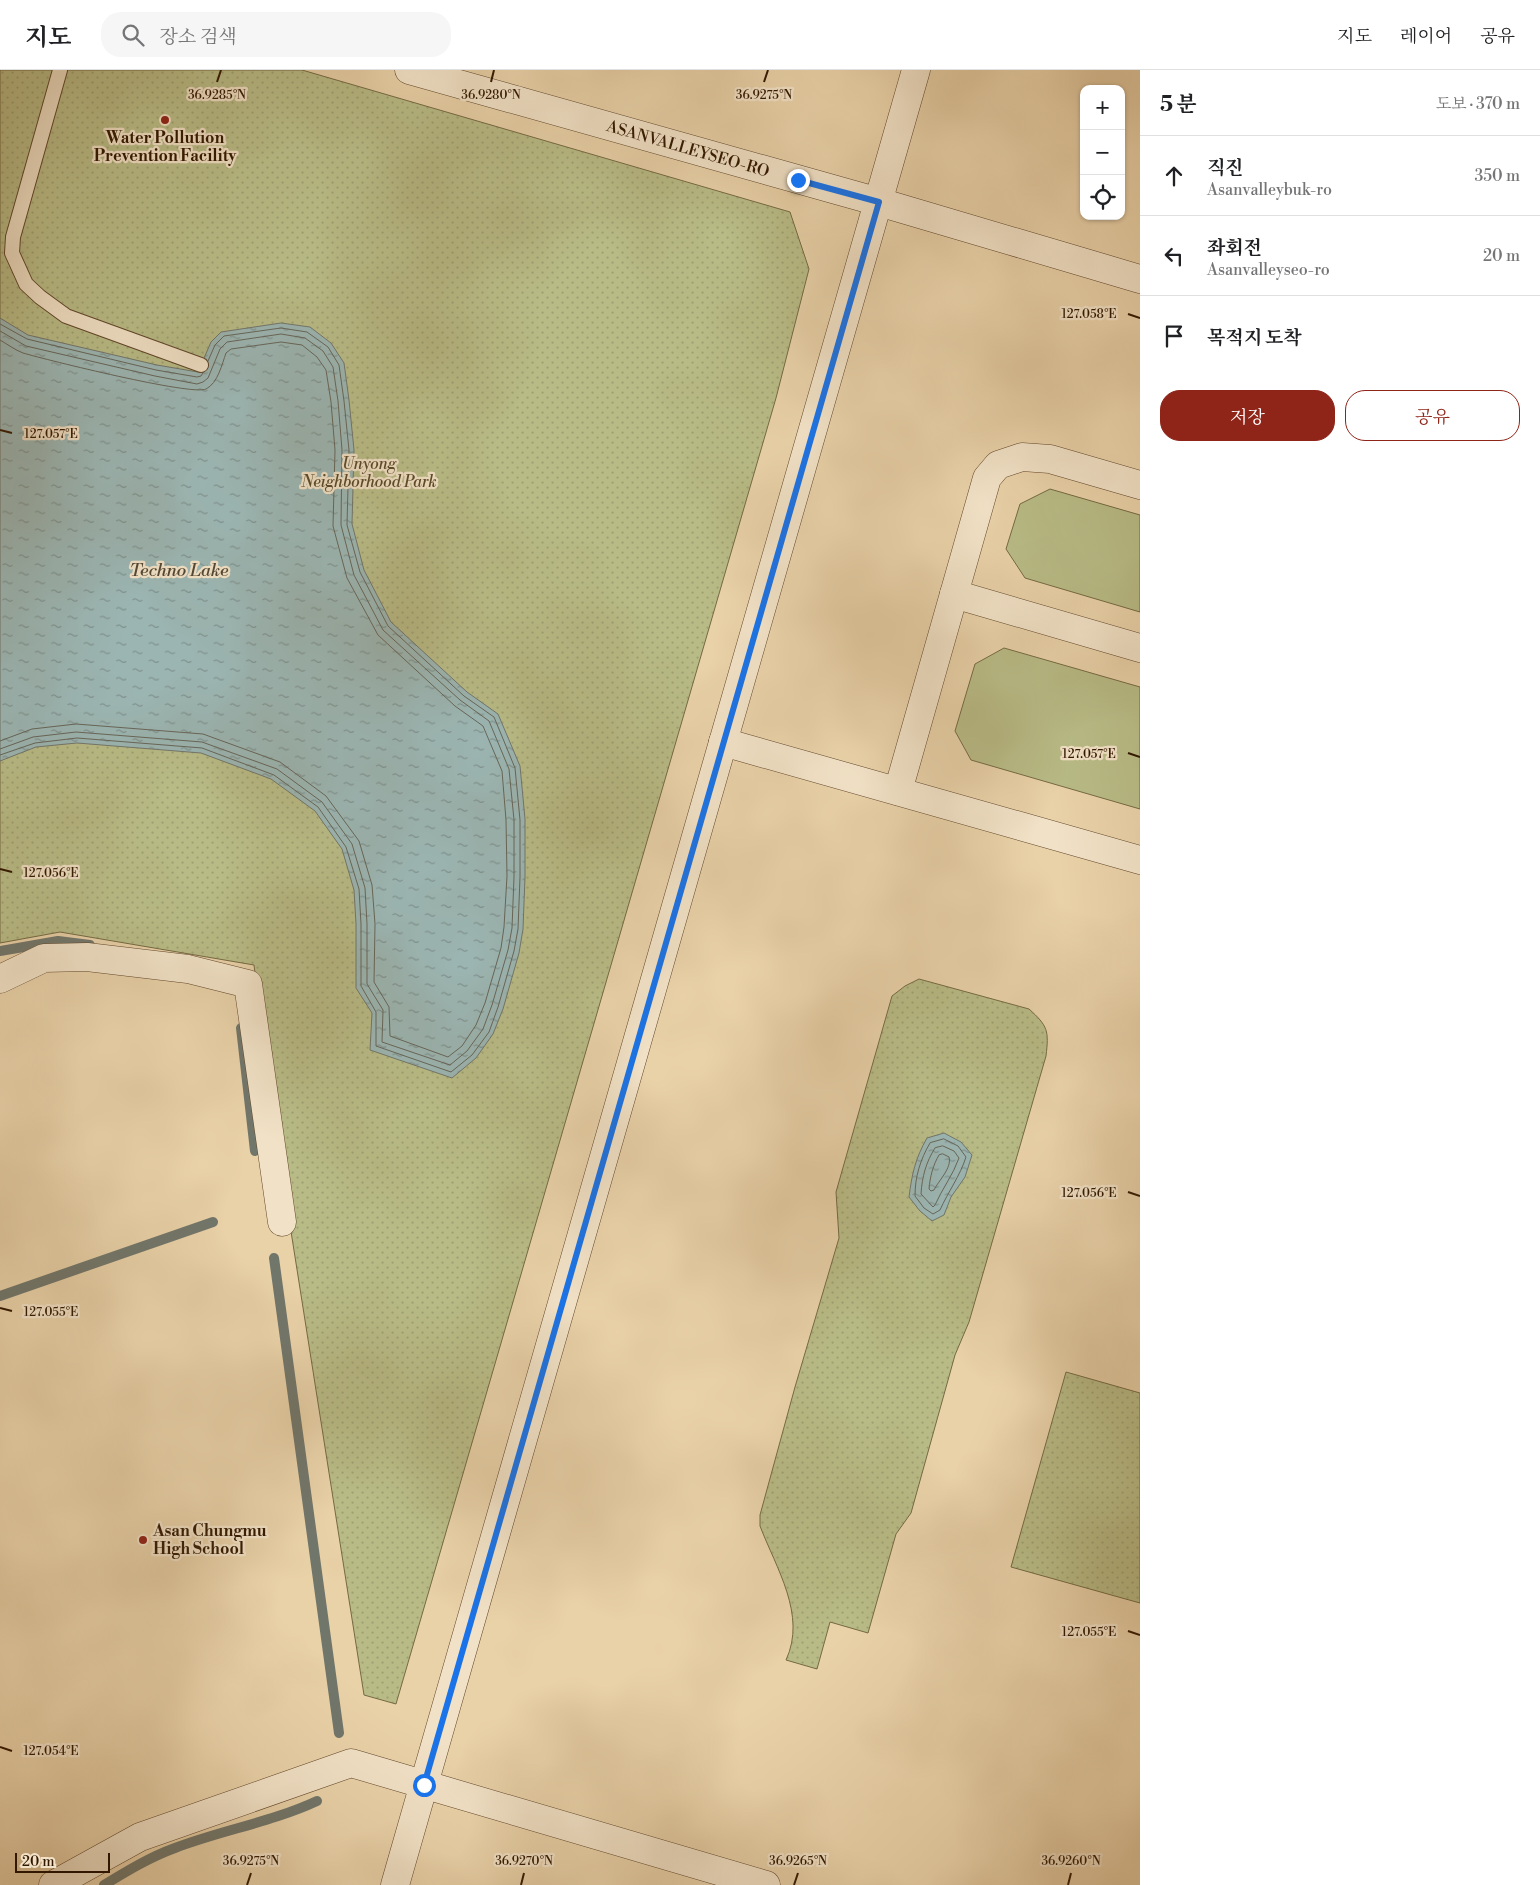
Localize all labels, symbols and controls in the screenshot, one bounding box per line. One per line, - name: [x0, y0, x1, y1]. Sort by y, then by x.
- search box: [101, 12, 451, 57]
- icon: search: [119, 21, 147, 49]
- text: 지도: [25, 23, 71, 53]
- text: 장소 검색: [159, 25, 237, 49]
- text: 지도: [1337, 25, 1372, 48]
- text: 레이어: [1400, 25, 1452, 48]
- text: 공유: [1480, 25, 1515, 48]
- map controls: [1080, 85, 1125, 220]
- button: +: [1080, 85, 1125, 130]
- text: 36.9285°N: [188, 88, 246, 103]
- text: 36.9280°N: [461, 88, 521, 103]
- text: 36.9275°N: [736, 88, 792, 103]
- text: 5 분: [1160, 92, 1197, 118]
- text: 도보 · 370 m: [1436, 94, 1520, 114]
- marker: Water Pollution Prevention Facility: [159, 114, 171, 126]
- street label: ASANVALLEYSEO-RO: [603, 116, 772, 182]
- place label: Water Pollution Prevention Facility: [94, 128, 237, 166]
- button: −: [1080, 130, 1125, 175]
- text: 직진: [1207, 156, 1244, 180]
- icon: ahead: [1160, 162, 1188, 190]
- text: 350 m: [1474, 166, 1520, 186]
- route end: [787, 169, 810, 192]
- button: locate: [1080, 175, 1125, 220]
- text: Asanvalleybuk-ro: [1207, 180, 1332, 200]
- text: 좌회전: [1207, 236, 1262, 260]
- icon: left: [1160, 242, 1188, 270]
- text: 20 m: [1483, 246, 1520, 266]
- text: Asanvalleyseo-ro: [1207, 260, 1330, 280]
- text: 127.058°E: [1061, 307, 1117, 322]
- icon: arrive: [1160, 322, 1188, 350]
- text: 목적지 도착: [1207, 326, 1302, 350]
- button: 저장: [1160, 390, 1335, 441]
- button: 공유: [1345, 390, 1520, 441]
- text: 127.057°E: [24, 427, 78, 442]
- park label: Unyong Neighborhood Park: [300, 454, 437, 492]
- water label: Techno Lake: [130, 559, 229, 582]
- text: 127.057°E: [1062, 747, 1116, 762]
- text: 127.056°E: [23, 866, 79, 881]
- text: 127.056°E: [1061, 1186, 1117, 1201]
- text: 127.055°E: [24, 1305, 78, 1320]
- place label: Asan Chungmu High School: [152, 1521, 267, 1559]
- marker: Asan Chungmu High School: [137, 1534, 149, 1546]
- text: 127.055°E: [1062, 1625, 1116, 1640]
- text: 127.054°E: [23, 1744, 79, 1759]
- route start: [413, 1774, 436, 1797]
- scale bar: [15, 1850, 110, 1873]
- text: 20 m: [22, 1853, 54, 1871]
- text: 36.9275°N: [223, 1854, 279, 1869]
- text: 36.9270°N: [495, 1854, 553, 1869]
- text: 36.9265°N: [769, 1854, 827, 1869]
- text: 36.9260°N: [1041, 1854, 1101, 1869]

